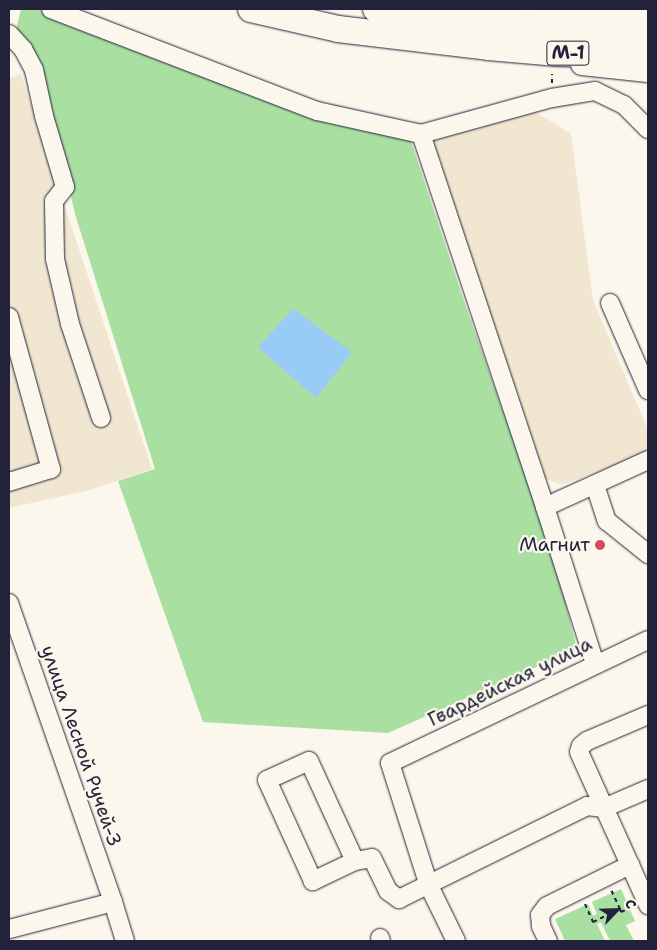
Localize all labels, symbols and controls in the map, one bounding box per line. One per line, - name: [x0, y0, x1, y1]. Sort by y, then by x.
- road number: М-1: [546, 38, 590, 68]
- place label: Магнит: [519, 534, 590, 556]
- marker: Магнит: [594, 539, 606, 551]
- street label: Гвардейская улица: [424, 632, 596, 732]
- street label: улица Лесной Ручей-3: [36, 643, 126, 849]
- north arrow: [592, 885, 642, 935]
- text: С: [621, 896, 641, 911]

